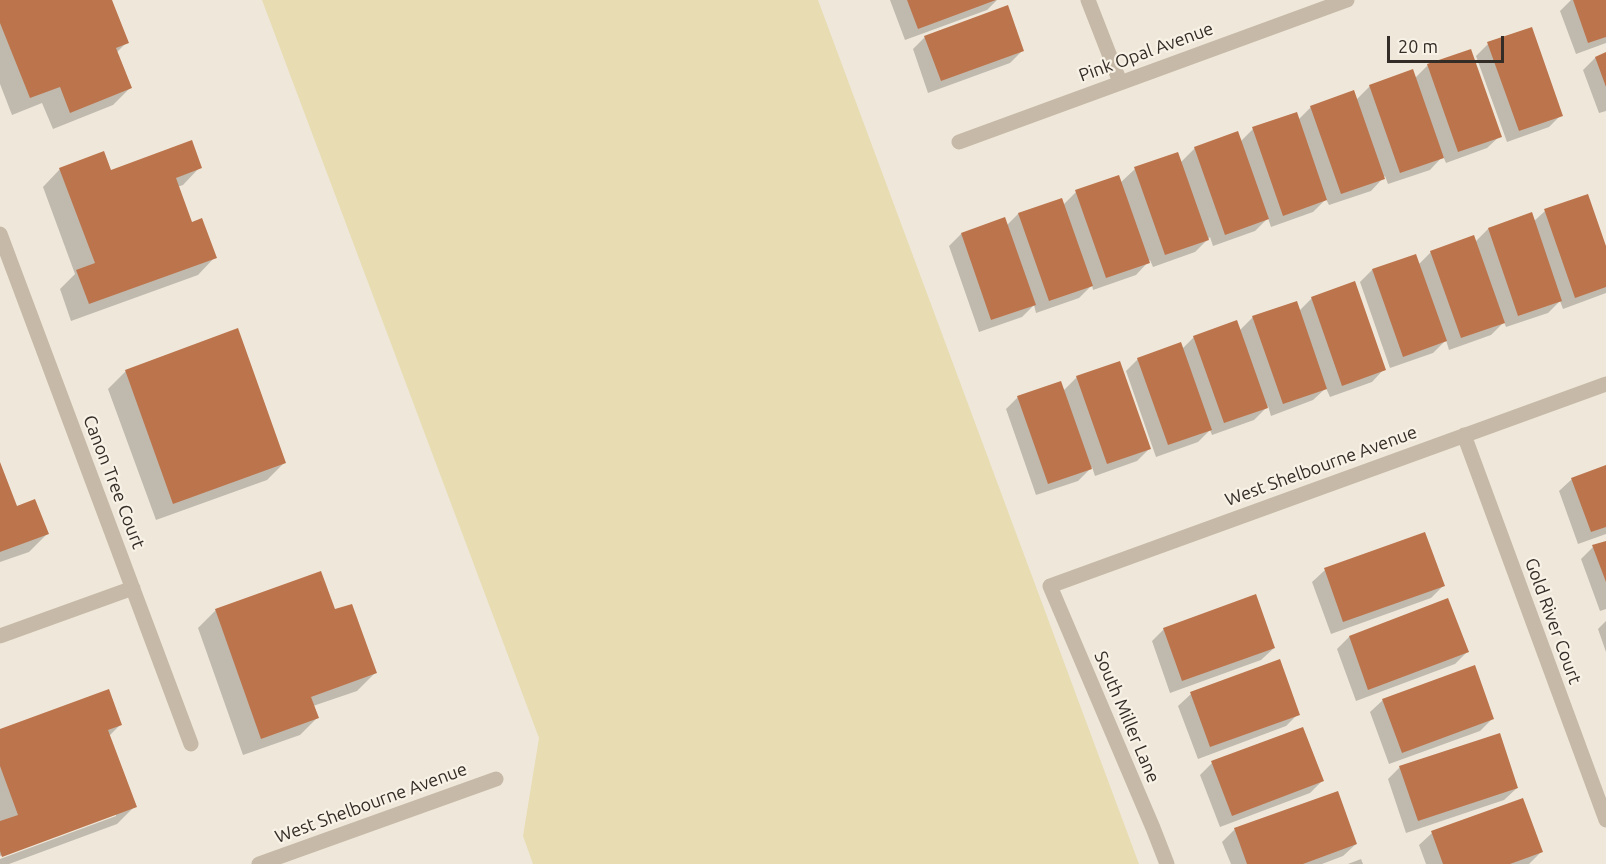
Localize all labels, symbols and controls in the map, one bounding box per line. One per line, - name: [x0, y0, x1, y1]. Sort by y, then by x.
- street label: Pink Opal Avenue: [1076, 18, 1216, 86]
- scale bar: [1390, 24, 1507, 62]
- text: 20 m: [1398, 36, 1438, 56]
- street label: Canon Tree Court: [79, 412, 149, 552]
- street label: West Shelbourne Avenue: [1222, 421, 1420, 511]
- street label: Gold River Court: [1520, 555, 1586, 687]
- street label: South Miller Lane: [1090, 648, 1164, 786]
- street label: West Shelbourne Avenue: [272, 758, 470, 848]

